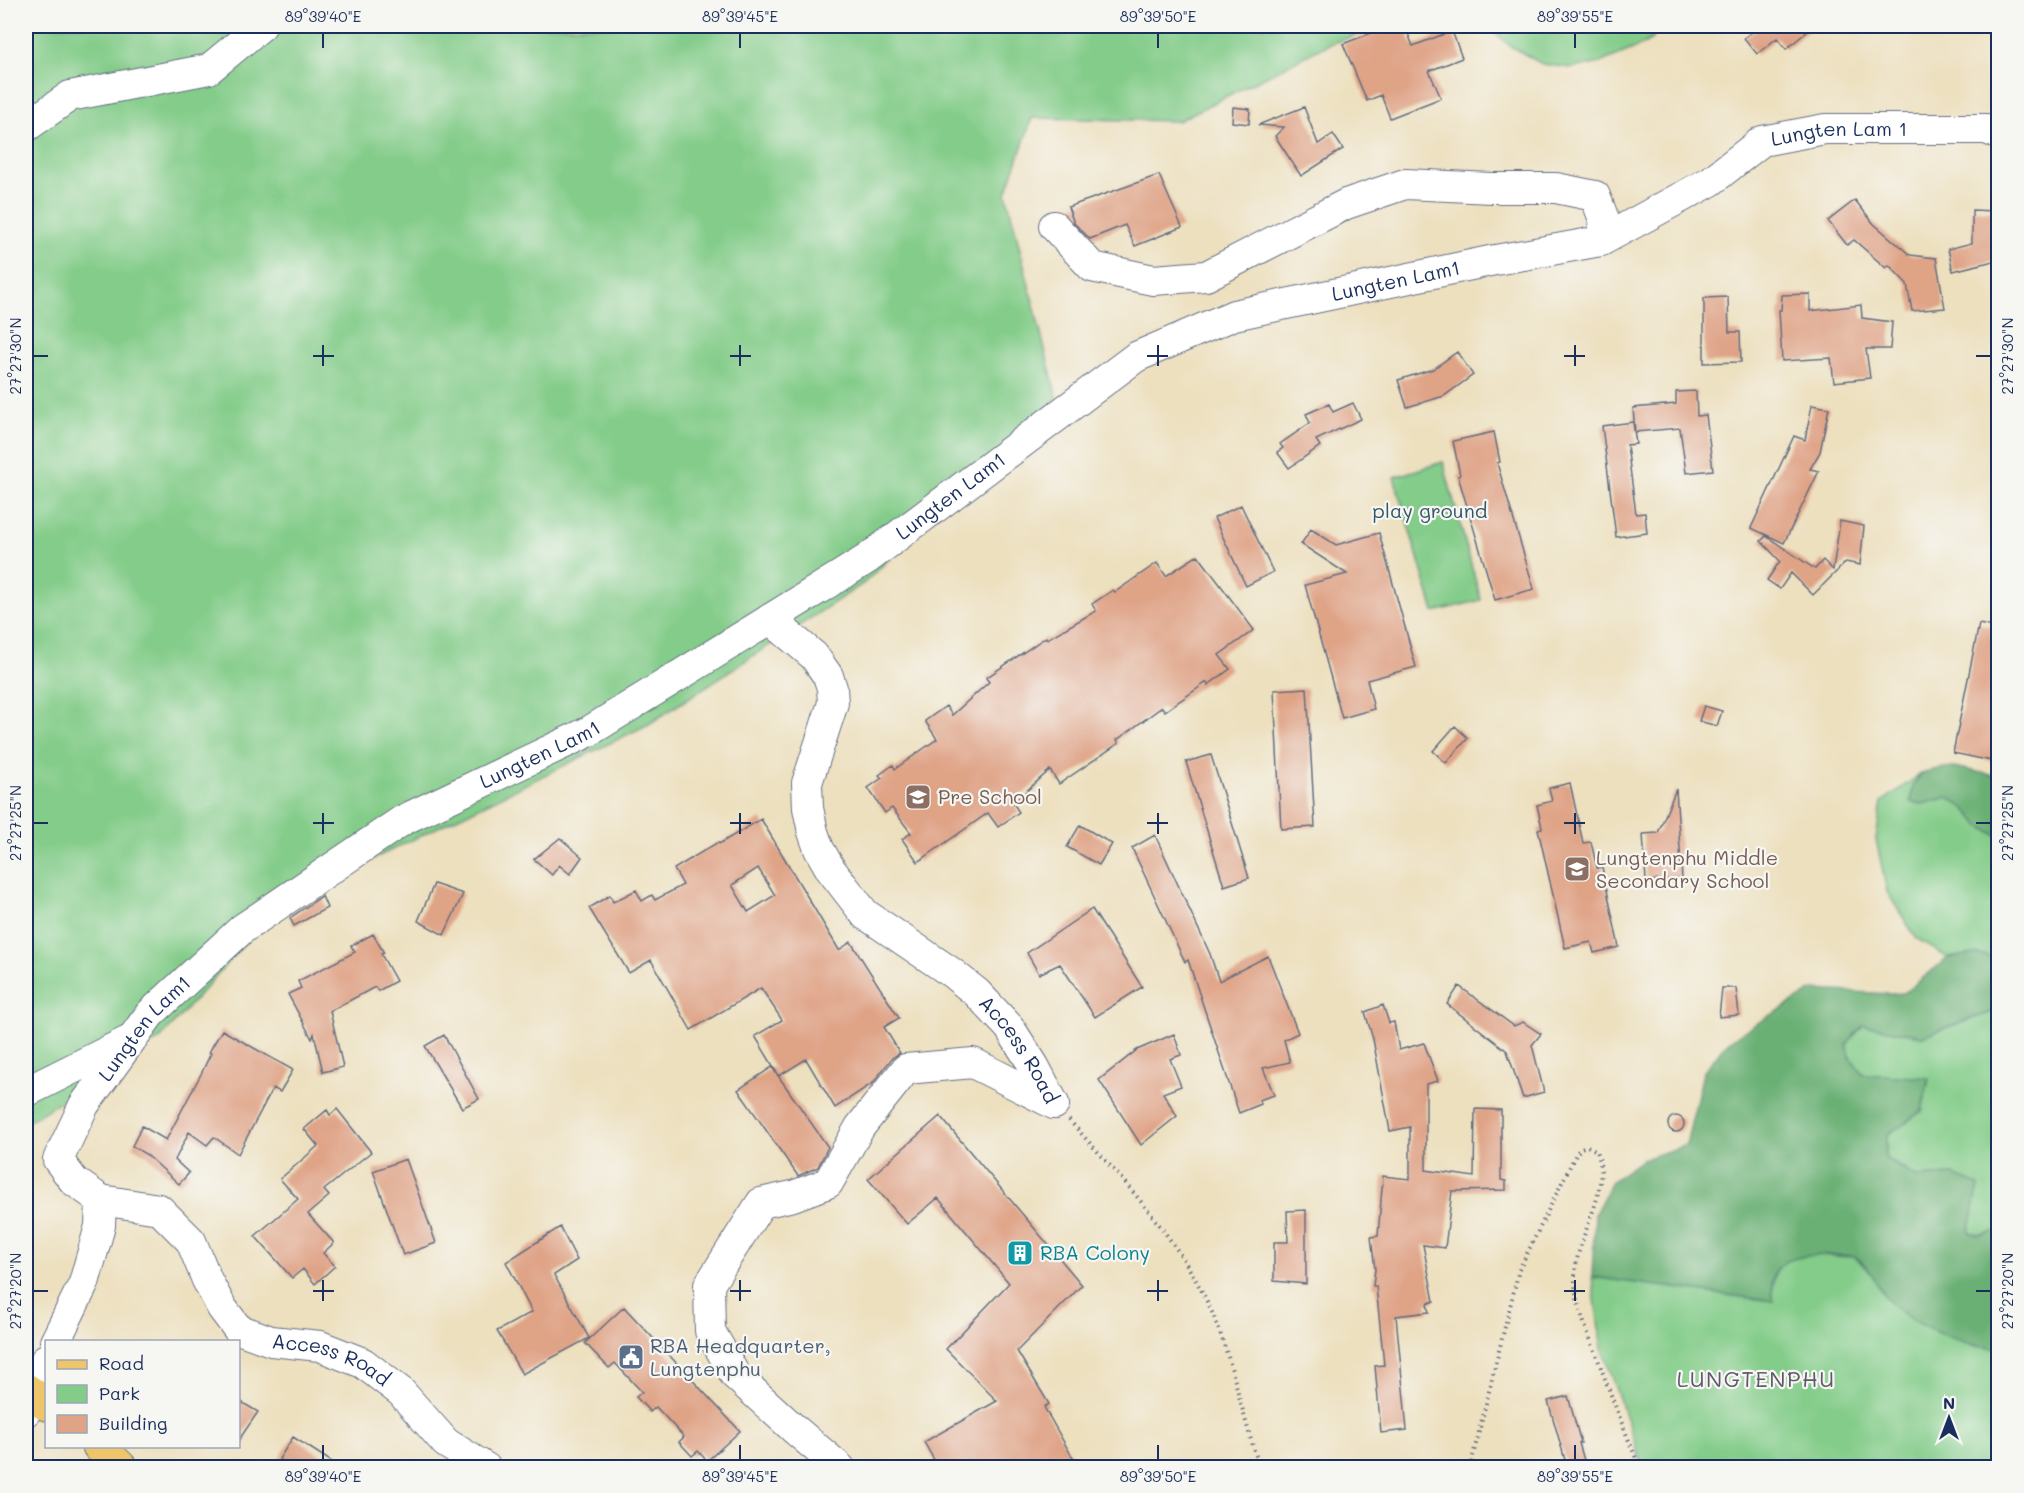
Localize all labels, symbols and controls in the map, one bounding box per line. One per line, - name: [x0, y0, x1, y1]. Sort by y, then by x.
- text: 89°39'40"E: [285, 6, 362, 26]
- text: 89°39'45"E: [702, 6, 778, 26]
- text: 89°39'50"E: [1120, 6, 1197, 26]
- text: 89°39'55"E: [1537, 6, 1613, 26]
- street label: Lungten Lam 1: [1769, 115, 1907, 151]
- street label: Lungten Lam1: [1329, 254, 1462, 306]
- text: 27°27'30"N: [5, 318, 25, 394]
- text: 27°27'30"N: [1997, 318, 2017, 394]
- street label: Lungten Lam1: [890, 446, 1010, 545]
- park label: play ground: [1373, 497, 1487, 523]
- street label: Lungten Lam1: [475, 714, 605, 794]
- school or university icon: Pre School: [903, 782, 933, 812]
- place label: Pre School: [938, 783, 1042, 809]
- text: 27°27'25"N: [5, 785, 25, 861]
- text: 27°27'25"N: [1997, 785, 2017, 861]
- place label: Lungtenphu Middle Secondary School: [1596, 844, 1778, 893]
- school or university icon: Lungtenphu Middle Secondary School: [1562, 854, 1592, 884]
- street label: Lungten Lam1: [92, 969, 195, 1086]
- street label: Access Road: [974, 989, 1065, 1107]
- building icon: RBA Colony: [1005, 1238, 1035, 1268]
- place label: RBA Colony: [1040, 1239, 1150, 1265]
- text: 27°27'20"N: [5, 1253, 25, 1329]
- text: 27°27'20"N: [1997, 1253, 2017, 1329]
- street label: Access Road: [271, 1327, 396, 1391]
- place label: RBA Headquarter, Lungtenphu: [650, 1332, 831, 1381]
- legend: [45, 1340, 240, 1448]
- public building icon: RBA Headquarter, Lungtenphu: [616, 1342, 646, 1372]
- text: Road: [99, 1351, 144, 1375]
- district label: LUNGTENPHU: [1677, 1364, 1835, 1393]
- text: Park: [99, 1381, 140, 1405]
- north arrow: [1919, 1388, 1979, 1448]
- text: N: [1943, 1392, 1955, 1413]
- text: Building: [99, 1411, 167, 1435]
- text: 89°39'40"E: [285, 1466, 362, 1486]
- text: 89°39'45"E: [702, 1466, 778, 1486]
- text: 89°39'50"E: [1120, 1466, 1197, 1486]
- text: 89°39'55"E: [1537, 1466, 1613, 1486]

